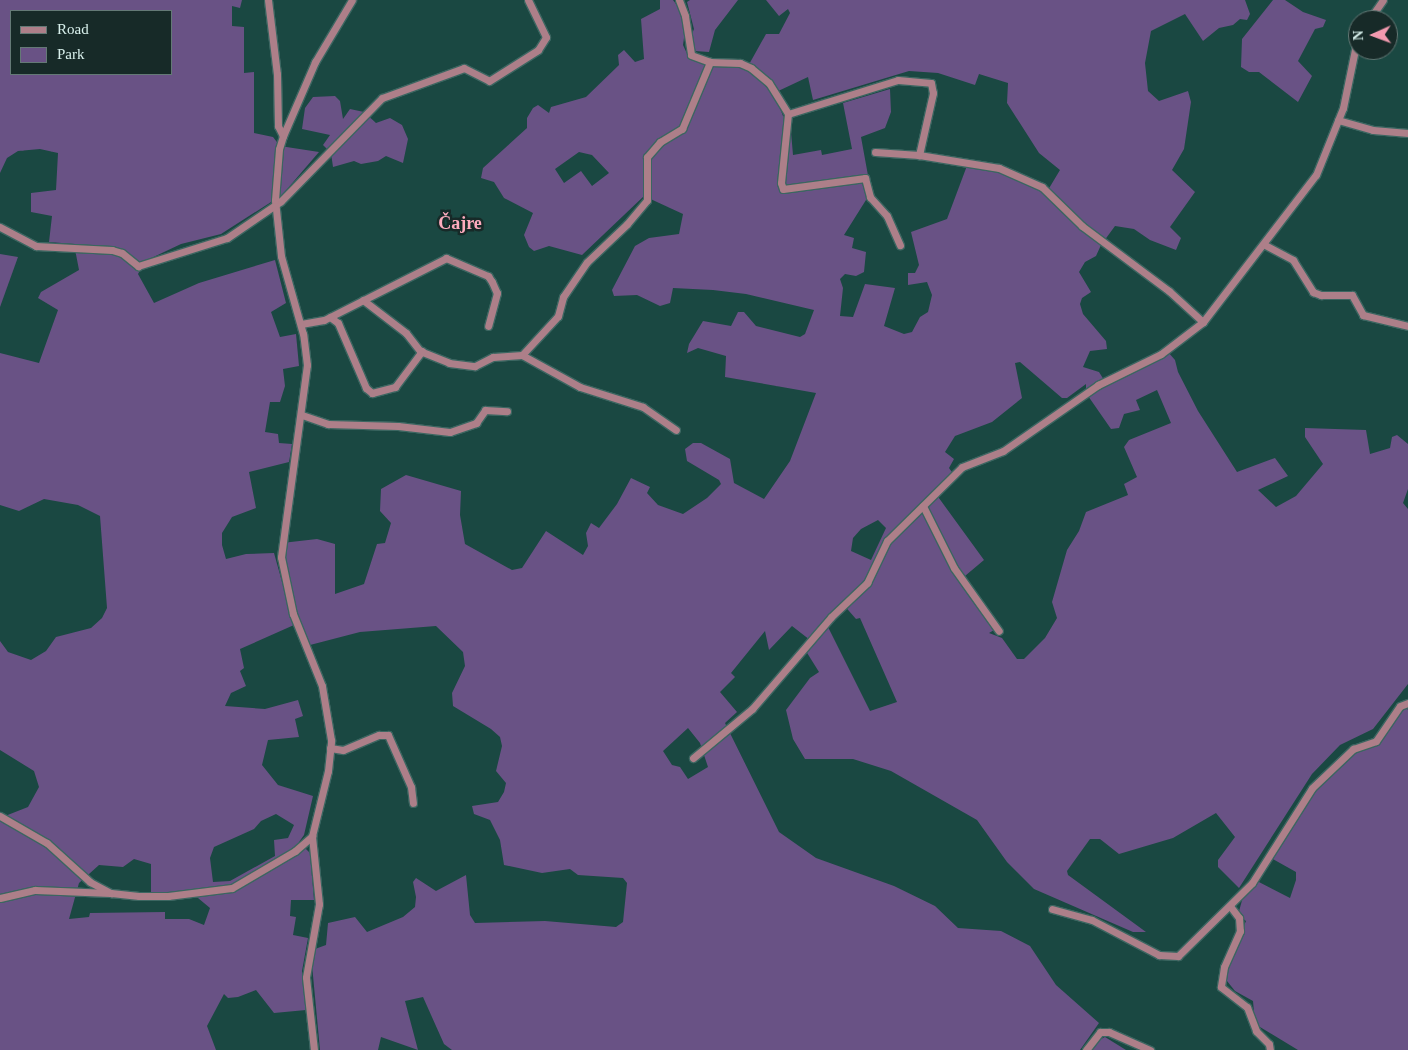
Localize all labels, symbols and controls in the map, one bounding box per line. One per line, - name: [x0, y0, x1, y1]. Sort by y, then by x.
- legend: [10, 10, 172, 75]
- north arrow: [1348, 10, 1398, 60]
- text: Road: [57, 21, 89, 37]
- text: N: [1351, 30, 1366, 41]
- text: Park: [57, 46, 85, 62]
- district label: Čajre: [438, 212, 482, 234]

